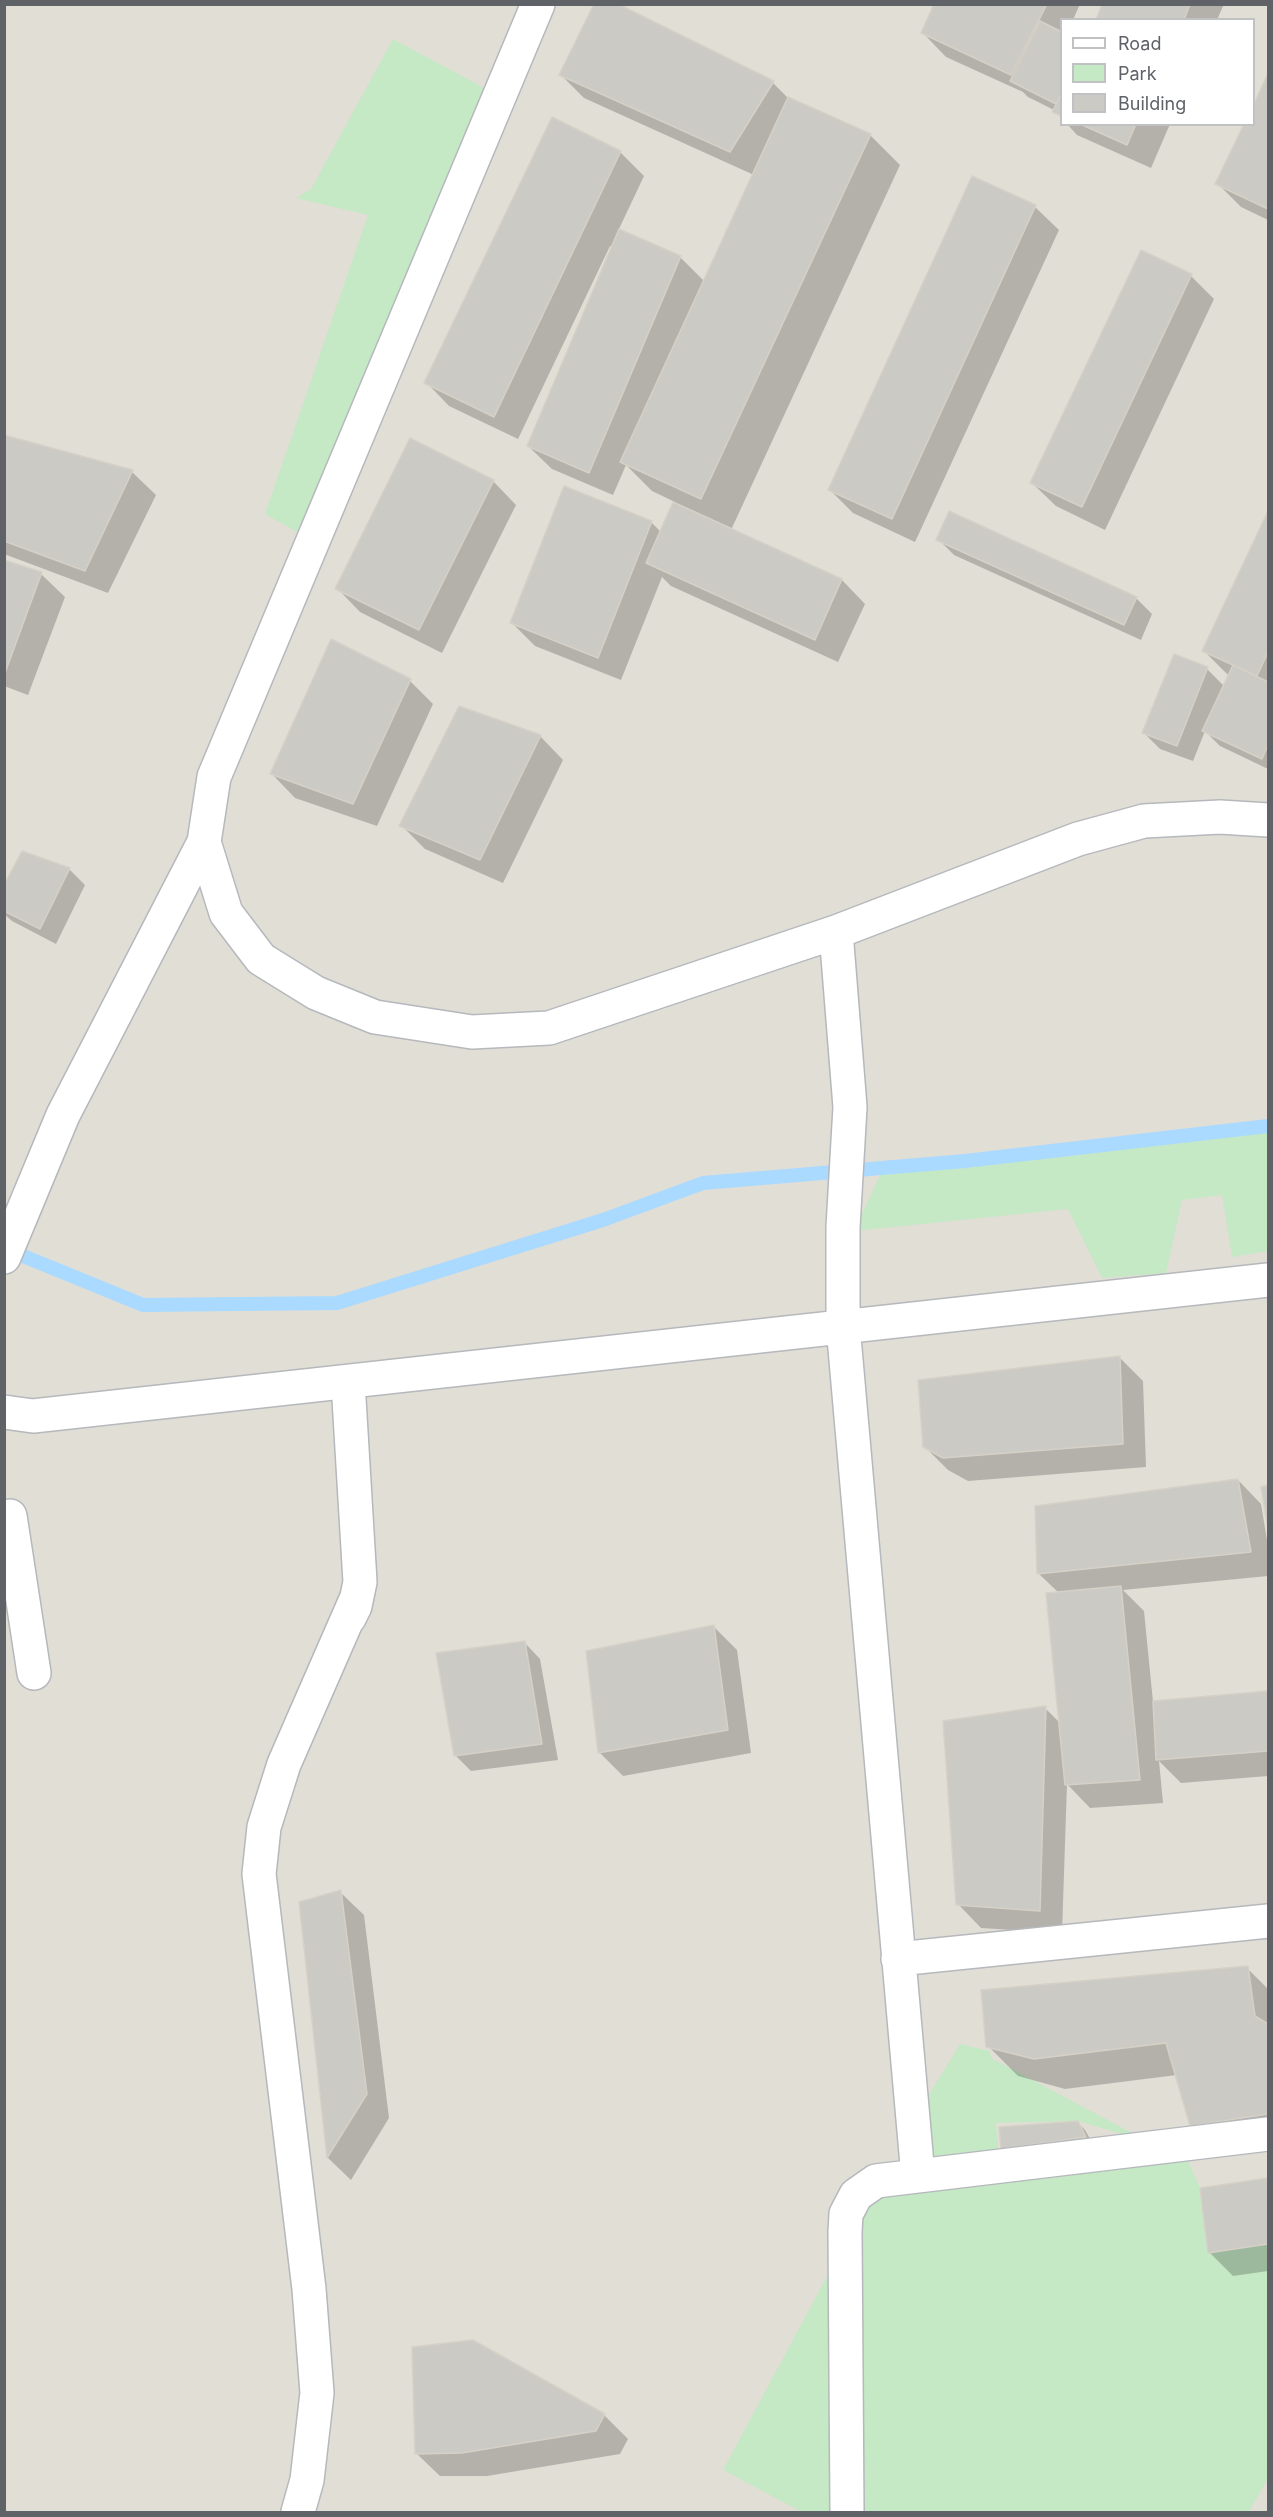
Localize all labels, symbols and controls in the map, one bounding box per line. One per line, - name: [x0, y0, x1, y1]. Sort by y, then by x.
- legend: [1060, 18, 1255, 126]
- text: Road: [1118, 33, 1161, 54]
- text: Park: [1118, 63, 1157, 84]
- text: Building: [1118, 93, 1186, 114]

